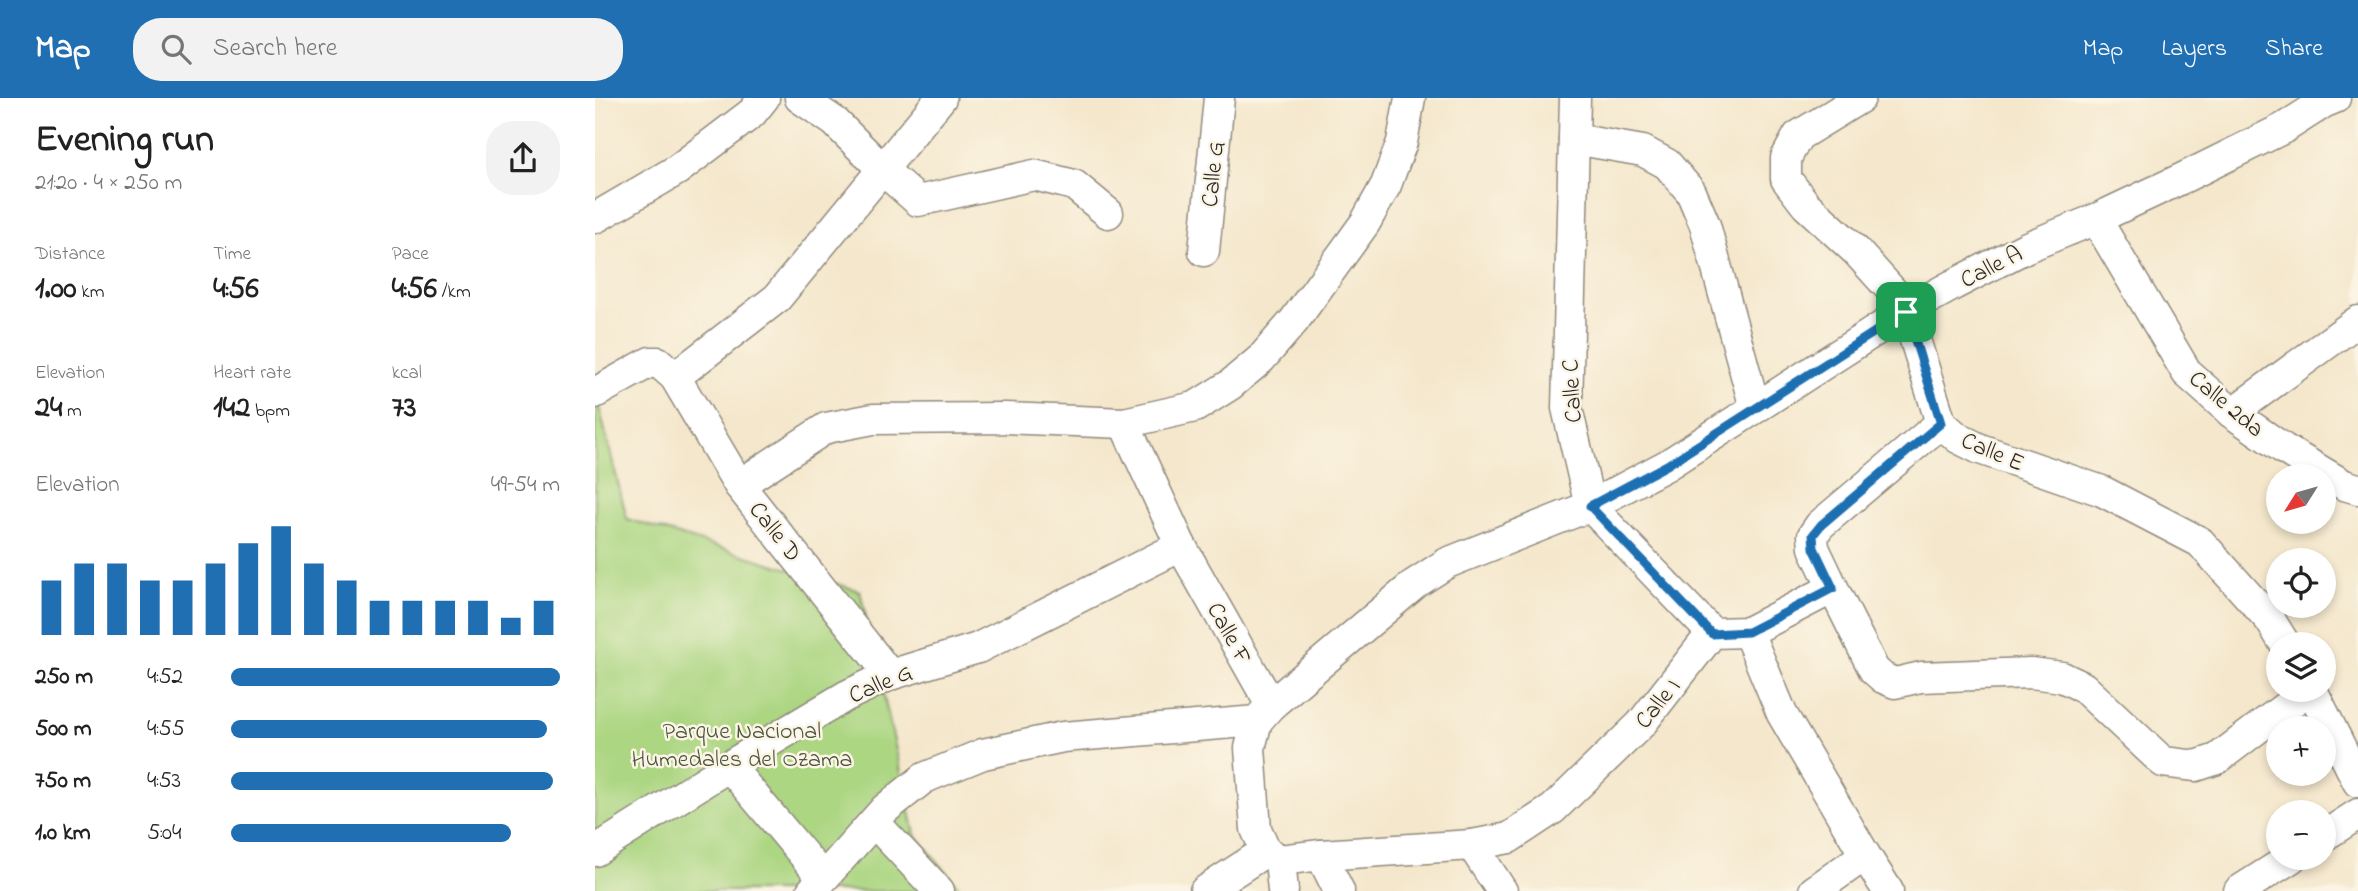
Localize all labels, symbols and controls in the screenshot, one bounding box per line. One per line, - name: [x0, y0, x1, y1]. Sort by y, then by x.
- search box: [133, 18, 623, 81]
- text: Map: [35, 25, 91, 73]
- icon: search: [157, 30, 195, 68]
- text: Search here: [213, 30, 337, 68]
- text: Map: [2083, 32, 2123, 67]
- text: Layers: [2161, 32, 2227, 67]
- text: Share: [2265, 32, 2323, 67]
- text: Evening run: [35, 113, 214, 169]
- button: share: [486, 121, 560, 195]
- street label: Calle G: [1194, 140, 1235, 209]
- text: 21:20 · 4 × 250 m: [35, 167, 182, 200]
- street label: Calle A: [1955, 238, 2029, 299]
- text: Distance: [35, 241, 105, 268]
- text: Time: [213, 241, 251, 268]
- text: Pace: [392, 241, 429, 268]
- text: 1.00: [35, 268, 77, 312]
- text: 4:56: [213, 268, 259, 312]
- text: 4:56: [392, 268, 437, 312]
- text: km: [77, 279, 104, 306]
- text: /km: [437, 279, 471, 306]
- pin: [1876, 282, 1936, 342]
- icon: arrive: [1887, 293, 1925, 331]
- street label: Calle C: [1554, 358, 1593, 424]
- text: Elevation: [35, 360, 105, 387]
- text: Heart rate: [213, 360, 291, 387]
- text: kcal: [392, 360, 422, 387]
- street label: Calle 2da: [2180, 363, 2271, 447]
- text: 24: [35, 387, 62, 431]
- text: 142: [213, 387, 250, 431]
- text: 73: [392, 387, 416, 431]
- text: m: [62, 398, 82, 425]
- text: bpm: [250, 398, 290, 425]
- street label: Calle E: [1955, 424, 2029, 482]
- north arrow: [2266, 464, 2336, 534]
- map controls: [2266, 464, 2336, 870]
- text: Elevation: [35, 469, 120, 502]
- text: 49–54 m: [491, 469, 560, 502]
- street label: Calle D: [739, 495, 809, 570]
- button: locate: [2266, 548, 2336, 618]
- street label: Calle F: [1196, 597, 1259, 672]
- button: layers: [2266, 632, 2336, 702]
- street label: Calle G: [844, 656, 918, 714]
- text: 250 m: [35, 661, 93, 694]
- text: 4:52: [147, 661, 183, 694]
- street label: Calle I: [1628, 672, 1690, 738]
- text: 500 m: [35, 713, 92, 746]
- text: 4:55: [147, 713, 185, 746]
- park label: Parque Nacional Humedales del Ozama: [631, 715, 853, 778]
- button: +: [2266, 716, 2336, 786]
- text: 750 m: [35, 765, 91, 798]
- text: 4:53: [147, 765, 181, 798]
- button: −: [2266, 800, 2336, 870]
- text: 1.0 km: [35, 817, 91, 850]
- text: 5:04: [147, 817, 182, 850]

